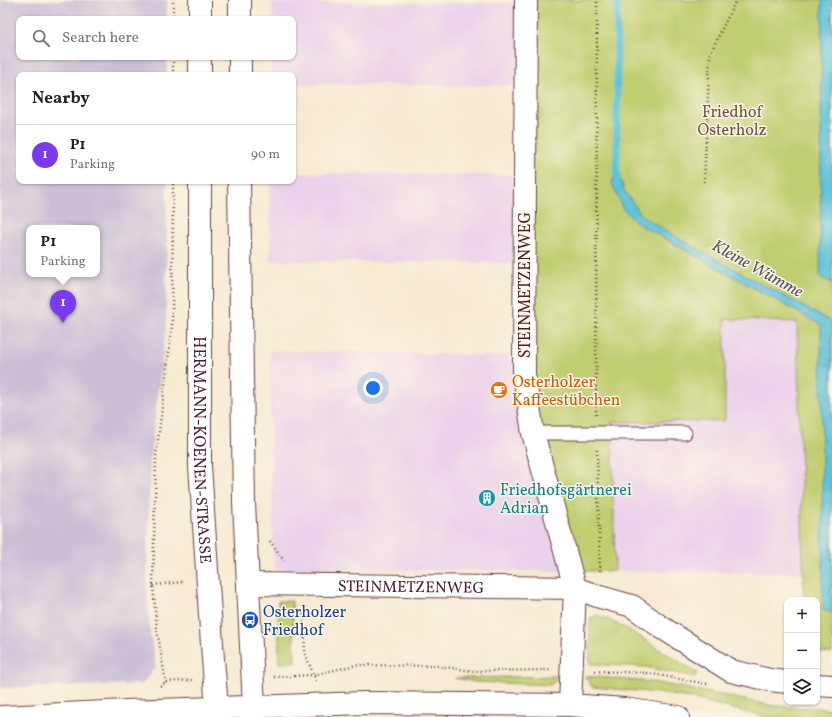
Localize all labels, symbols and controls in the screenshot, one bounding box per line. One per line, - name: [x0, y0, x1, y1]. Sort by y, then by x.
- search box: [16, 16, 296, 60]
- icon: search: [30, 27, 52, 49]
- text: Search here: [62, 28, 139, 49]
- text: Nearby: [32, 87, 90, 110]
- park label: Friedhof Osterholz: [698, 102, 766, 142]
- text: P1: [70, 135, 86, 156]
- text: 1: [42, 146, 48, 164]
- text: 90 m: [251, 146, 280, 164]
- text: Parking: [70, 156, 115, 174]
- street label: STEINMETZENWEG: [515, 212, 537, 358]
- popup: [26, 225, 100, 277]
- text: P1: [41, 232, 56, 253]
- water label: Kleine Wümme: [708, 235, 808, 304]
- text: Parking: [41, 253, 85, 271]
- pin: 1: [50, 290, 76, 323]
- street label: HERMANN-KOENEN-STRASSE: [187, 336, 216, 564]
- place label: Osterholzer Kaffeestübchen: [512, 372, 620, 412]
- your location: [363, 378, 383, 398]
- cafe icon: Osterholzer Kaffeestübchen: [489, 380, 509, 400]
- place label: Friedhofsgärtnerei Adrian: [500, 480, 632, 520]
- building icon: Friedhofsgärtnerei Adrian: [477, 488, 497, 508]
- street label: STEINMETZENWEG: [338, 576, 484, 600]
- map controls: [784, 597, 820, 705]
- button: +: [784, 597, 820, 633]
- place label: Osterholzer Friedhof: [263, 602, 347, 642]
- bus stop icon: Osterholzer Friedhof: [240, 610, 260, 630]
- button: −: [784, 633, 820, 669]
- button: layers: [784, 669, 820, 705]

